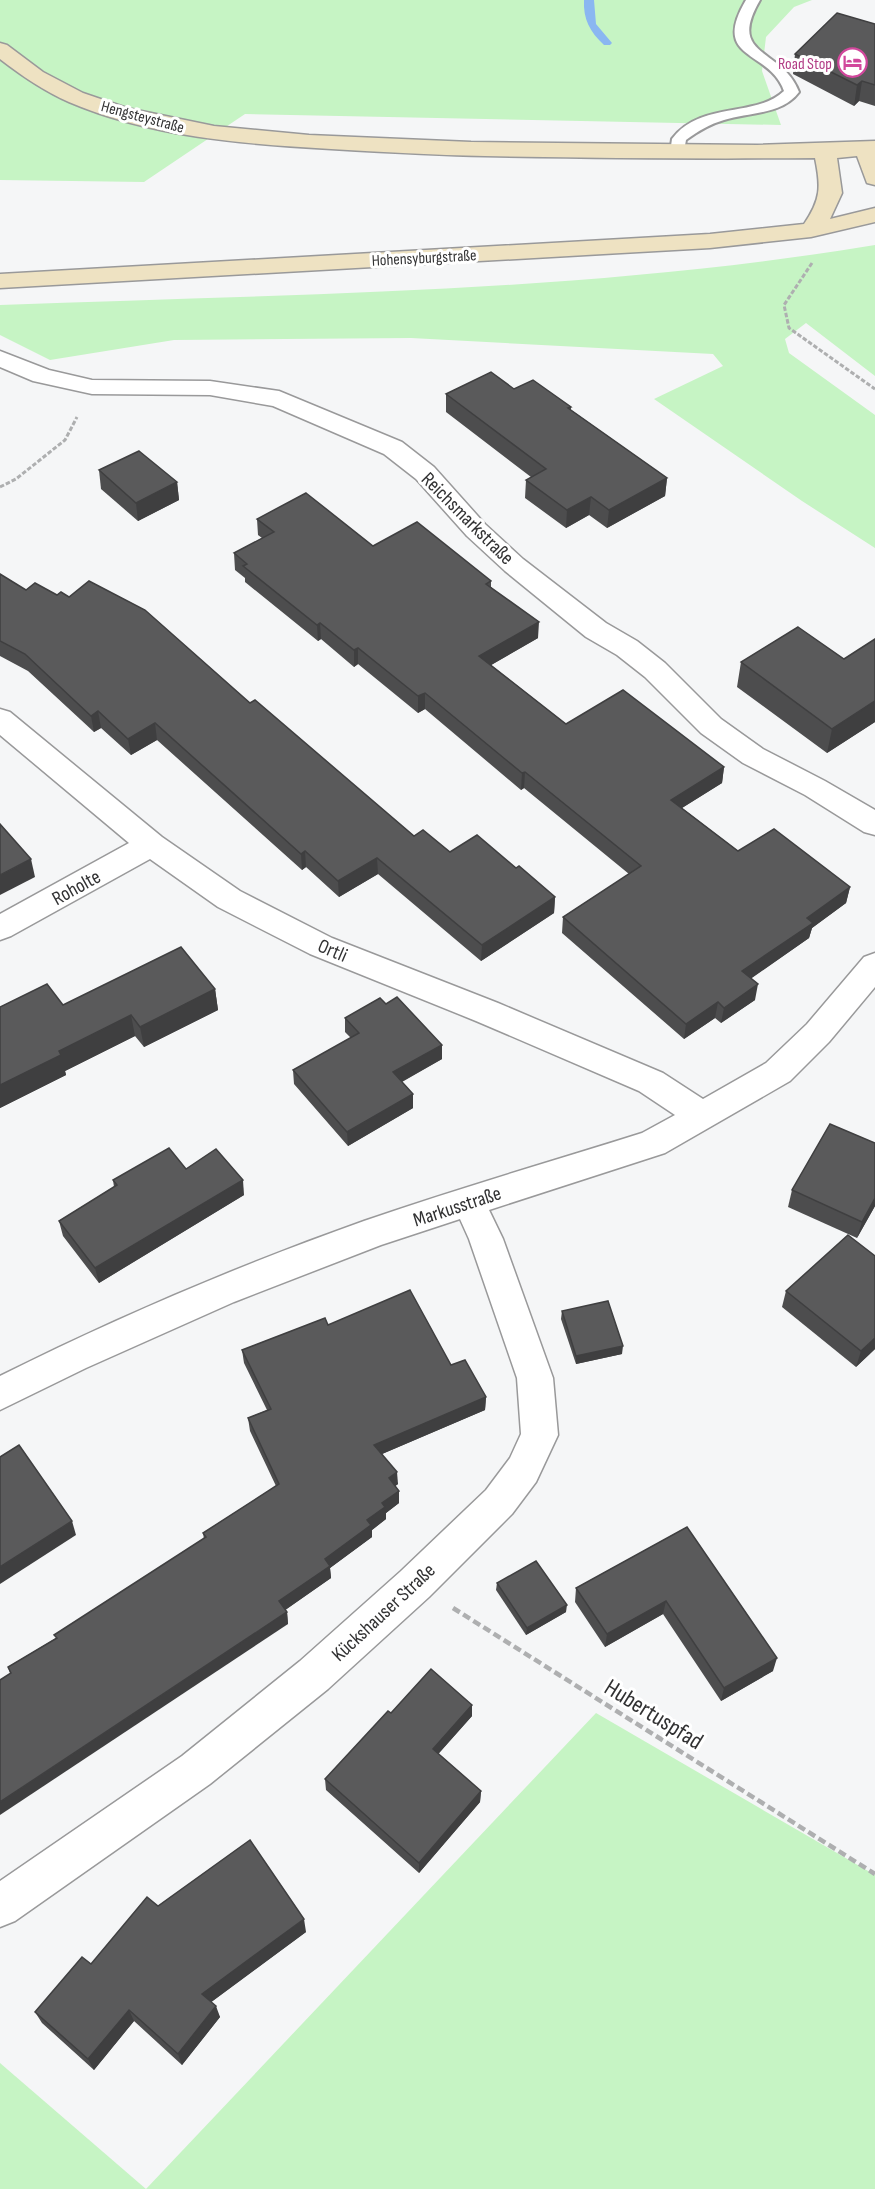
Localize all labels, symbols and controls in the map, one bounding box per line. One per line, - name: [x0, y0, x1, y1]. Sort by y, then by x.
- hotel icon: Road Stop: [837, 47, 869, 79]
- place label: Road Stop: [778, 55, 832, 74]
- street label: Hengsteystraße: [99, 97, 186, 138]
- street label: Hohensyburgstraße: [371, 246, 477, 271]
- street label: Reichsmarkstraße: [416, 467, 519, 570]
- street label: Roholte: [48, 865, 105, 911]
- street label: Ortli: [314, 934, 351, 968]
- street label: Markusstraße: [410, 1181, 504, 1232]
- street label: Kückshauser Straße: [327, 1559, 440, 1667]
- street label: Hubertuspfad: [599, 1673, 708, 1756]

